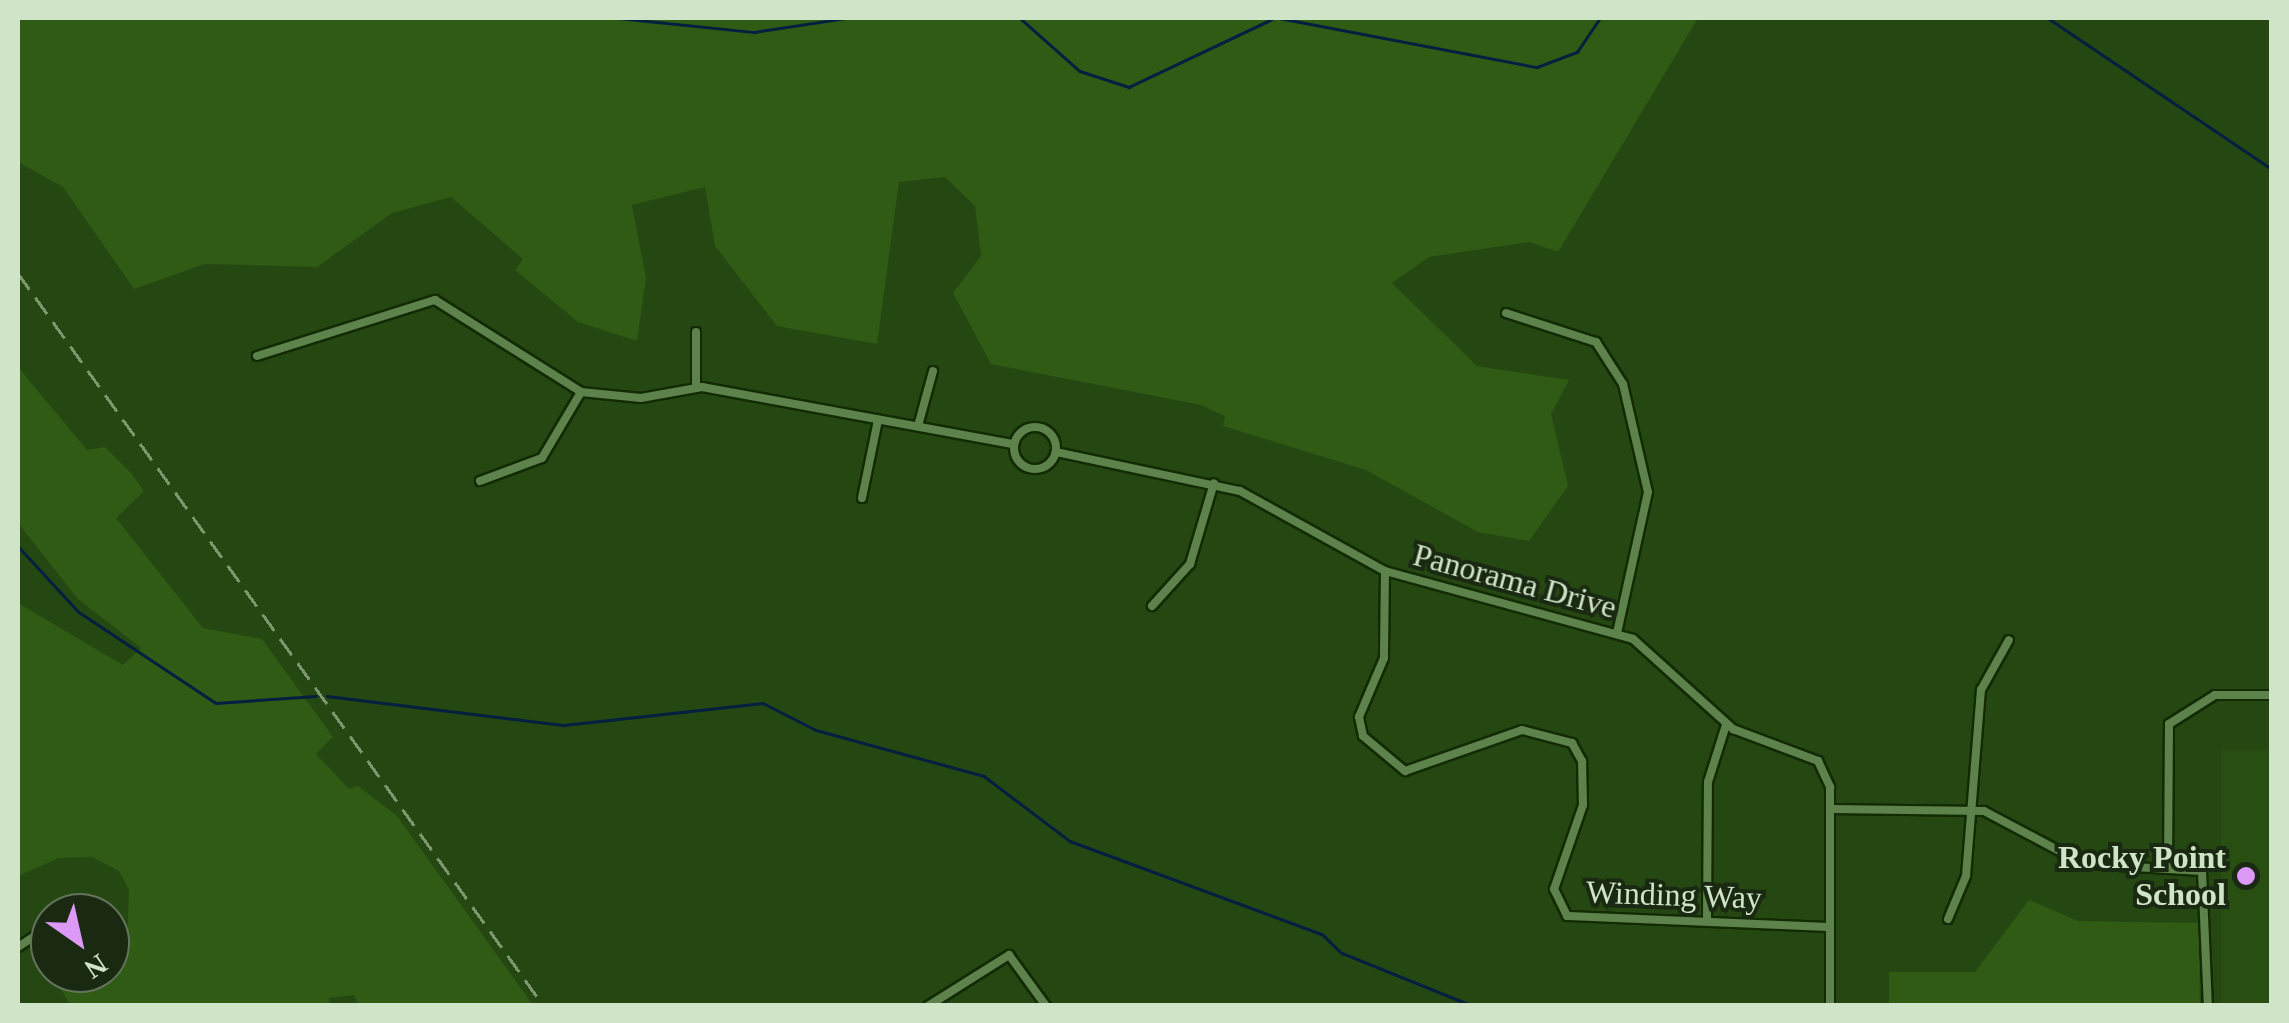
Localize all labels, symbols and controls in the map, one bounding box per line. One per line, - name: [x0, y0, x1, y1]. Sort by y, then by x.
- street label: Panorama Drive: [1409, 535, 1621, 627]
- place label: Rocky Point School: [2058, 839, 2226, 914]
- marker: Rocky Point School: [2235, 865, 2257, 887]
- street label: Winding Way: [1585, 873, 1763, 917]
- north arrow: [30, 893, 130, 993]
- text: N: [79, 948, 113, 985]

